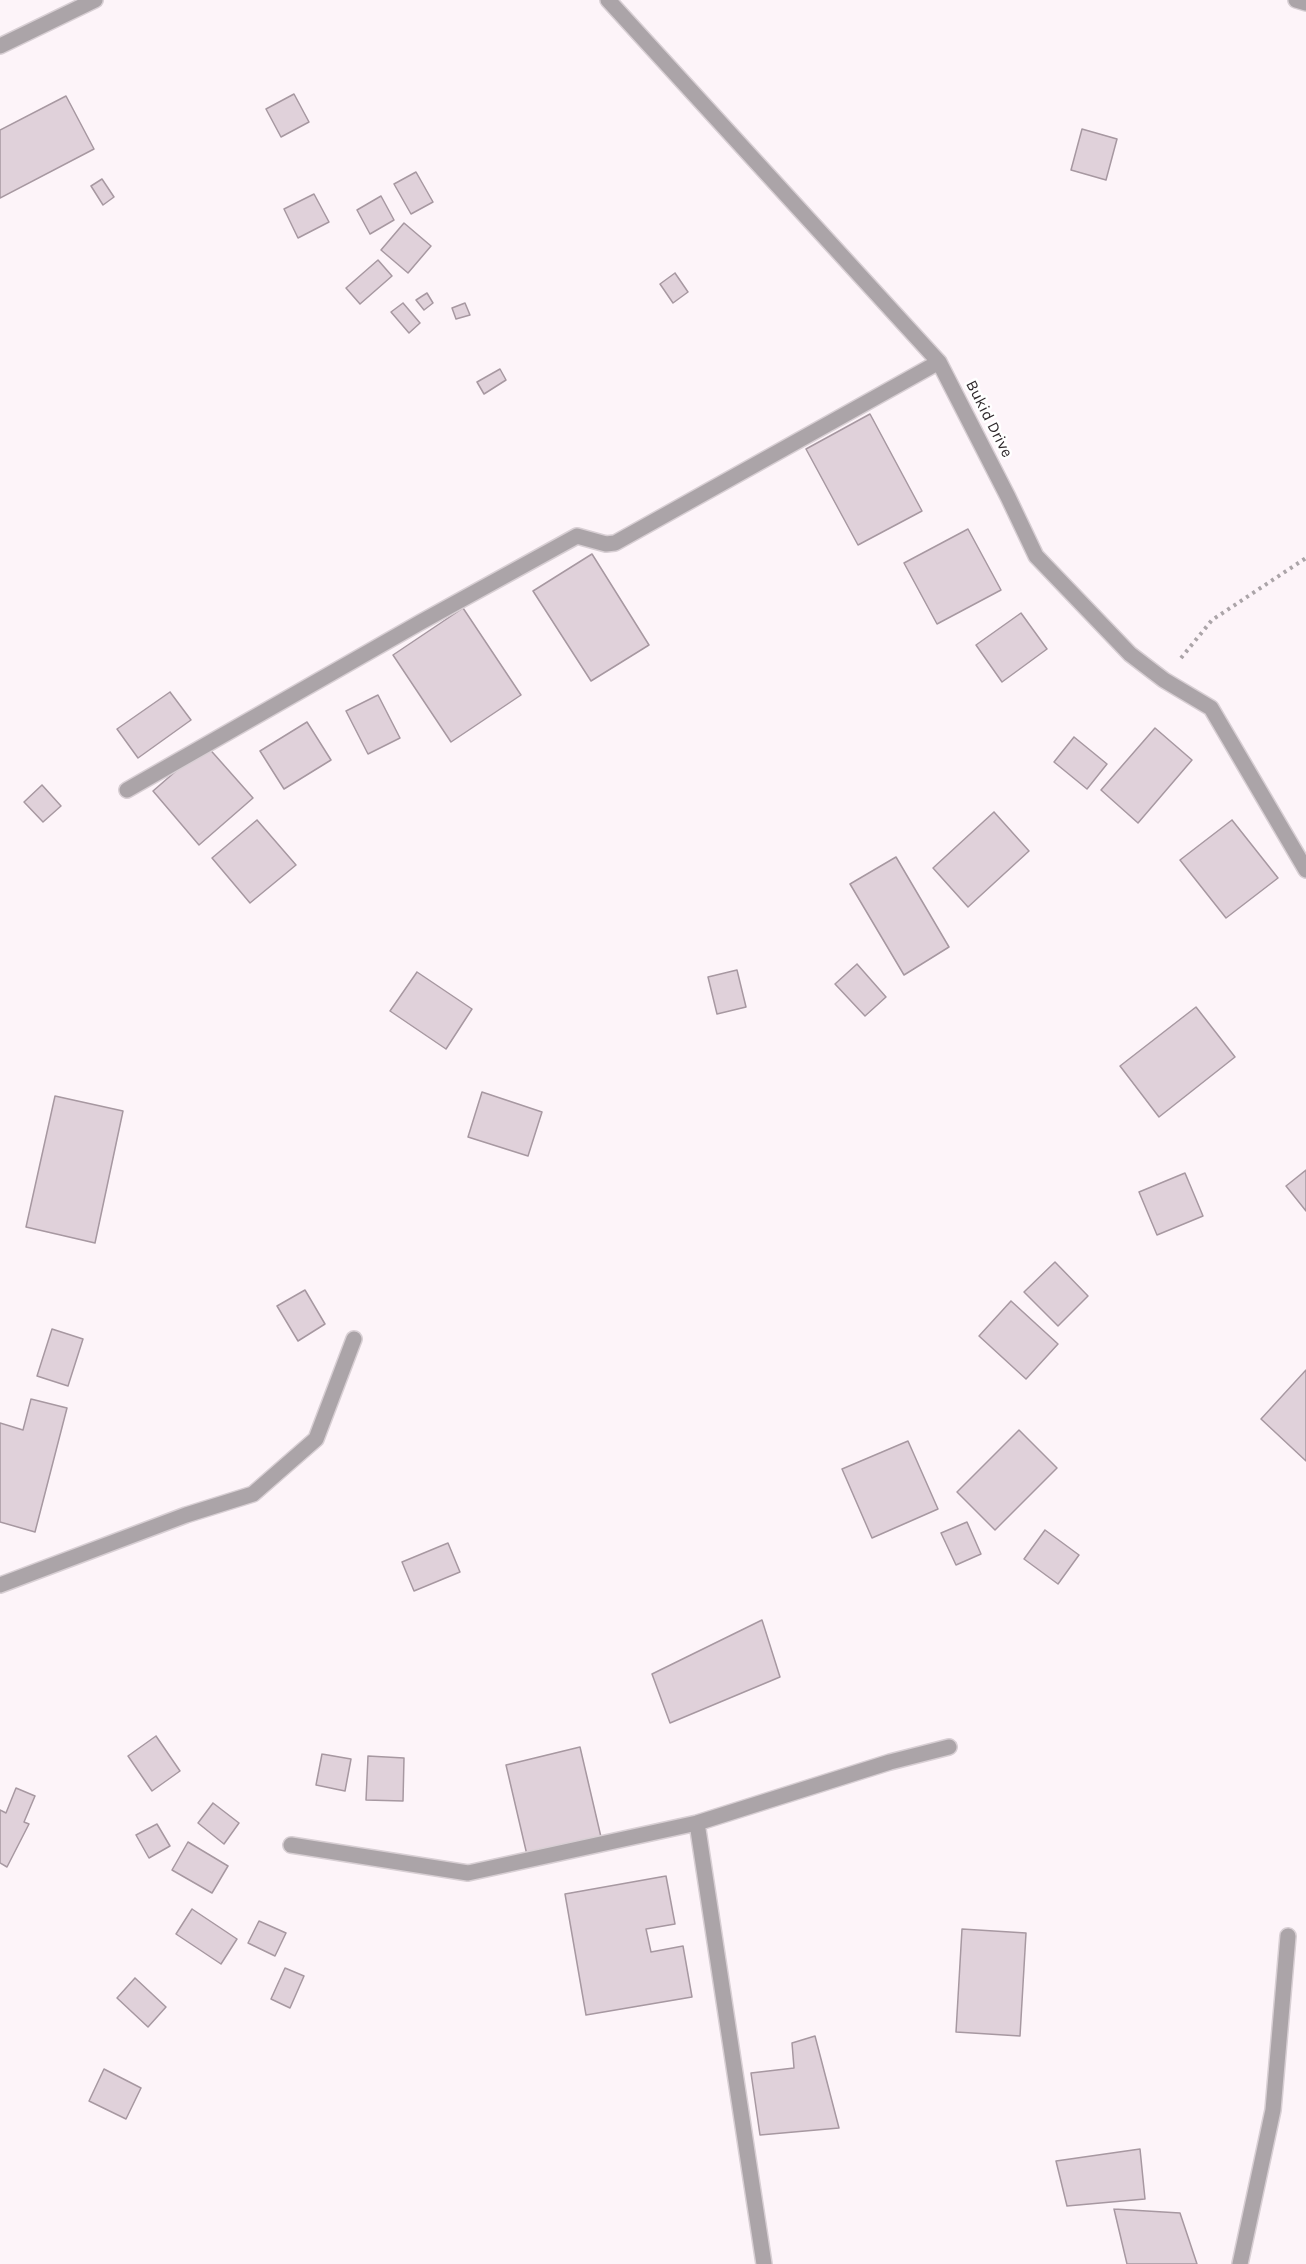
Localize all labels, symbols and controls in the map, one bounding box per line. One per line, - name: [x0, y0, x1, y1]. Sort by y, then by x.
- street label: Bukid Drive: [961, 377, 1017, 461]

